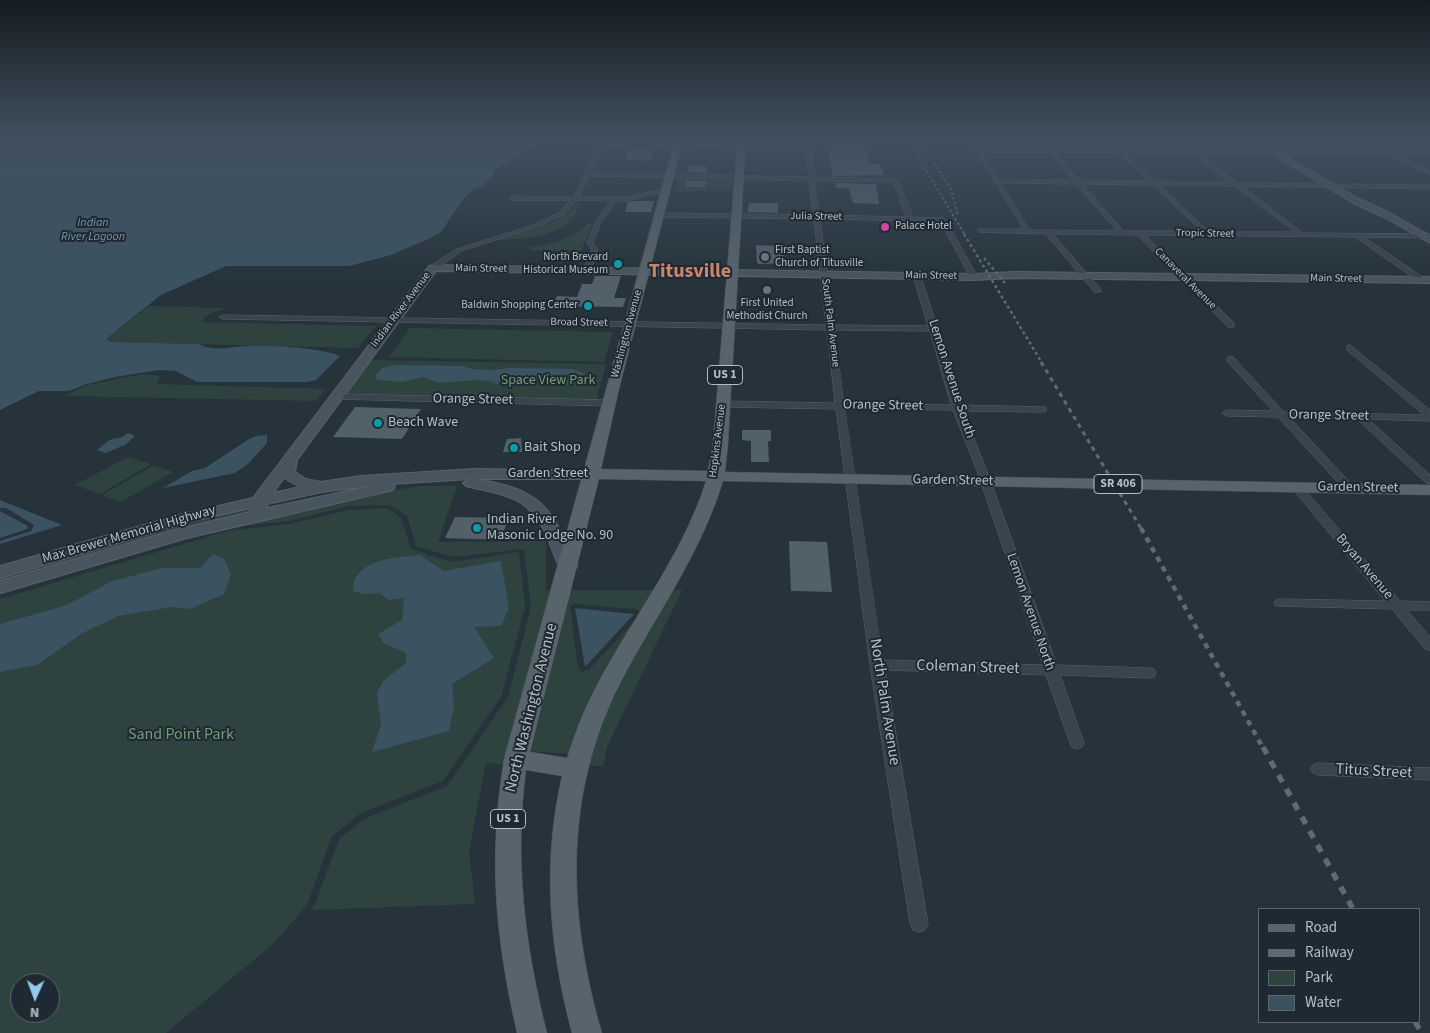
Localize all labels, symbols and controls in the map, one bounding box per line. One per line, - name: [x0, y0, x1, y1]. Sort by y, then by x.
- street label: Julia Street: [790, 210, 842, 224]
- water label: Indian River Lagoon: [61, 216, 125, 244]
- place label: Palace Hotel: [895, 220, 952, 234]
- marker: Palace Hotel: [879, 221, 891, 233]
- street label: Tropic Street: [1176, 227, 1234, 241]
- place label: First Baptist Church of Titusville: [775, 244, 863, 270]
- street label: Canaveral Avenue: [1151, 245, 1219, 313]
- place label: North Brevard Historical Museum: [523, 251, 608, 277]
- marker: First Baptist Church of Titusville: [759, 251, 771, 263]
- marker: North Brevard Historical Museum: [612, 258, 624, 270]
- district label: Titusville: [649, 261, 731, 285]
- street label: Main Street: [455, 262, 507, 276]
- street label: Main Street: [905, 269, 957, 283]
- street label: Indian River Avenue: [368, 270, 434, 350]
- street label: Main Street: [1310, 272, 1362, 286]
- street label: South Palm Avenue: [818, 278, 842, 368]
- marker: First United Methodist Church: [761, 284, 773, 296]
- street label: Washington Avenue: [609, 289, 645, 379]
- place label: First United Methodist Church: [726, 297, 808, 323]
- place label: Baldwin Shopping Center: [461, 299, 578, 313]
- marker: Baldwin Shopping Center: [582, 300, 594, 312]
- street label: Broad Street: [550, 316, 608, 330]
- street label: Lemon Avenue South: [924, 317, 978, 441]
- road number: US 1: [708, 366, 742, 384]
- park label: Space View Park: [501, 373, 595, 389]
- street label: Orange Street: [433, 391, 513, 409]
- street label: Orange Street: [843, 397, 923, 415]
- street label: Hopkins Avenue: [707, 403, 729, 479]
- street label: Orange Street: [1289, 407, 1369, 425]
- place label: Beach Wave: [388, 415, 458, 431]
- marker: Beach Wave: [372, 417, 384, 429]
- place label: Bait Shop: [524, 440, 581, 456]
- marker: Bait Shop: [508, 442, 520, 454]
- street label: Garden Street: [508, 466, 588, 482]
- street label: Garden Street: [913, 472, 993, 490]
- road number: SR 406: [1094, 474, 1142, 494]
- street label: Garden Street: [1318, 479, 1398, 497]
- street label: Max Brewer Memorial Highway: [40, 502, 218, 568]
- place label: Indian River Masonic Lodge No. 90: [487, 512, 613, 544]
- marker: Indian River Masonic Lodge No. 90: [471, 522, 483, 534]
- street label: Bryan Avenue: [1332, 531, 1396, 603]
- street label: Lemon Avenue North: [1002, 551, 1058, 673]
- street label: North Washington Avenue: [502, 621, 562, 795]
- street label: North Palm Avenue: [864, 637, 904, 767]
- street label: Coleman Street: [916, 657, 1020, 679]
- park label: Sand Point Park: [128, 725, 234, 745]
- street label: Titus Street: [1335, 760, 1413, 784]
- road number: US 1: [490, 810, 526, 829]
- legend: [1258, 908, 1420, 1023]
- text: Road: [1305, 917, 1337, 938]
- text: Railway: [1305, 942, 1354, 963]
- text: Park: [1305, 967, 1333, 988]
- north arrow: [10, 973, 60, 1023]
- text: Water: [1305, 992, 1341, 1013]
- text: N: [30, 1002, 40, 1022]

